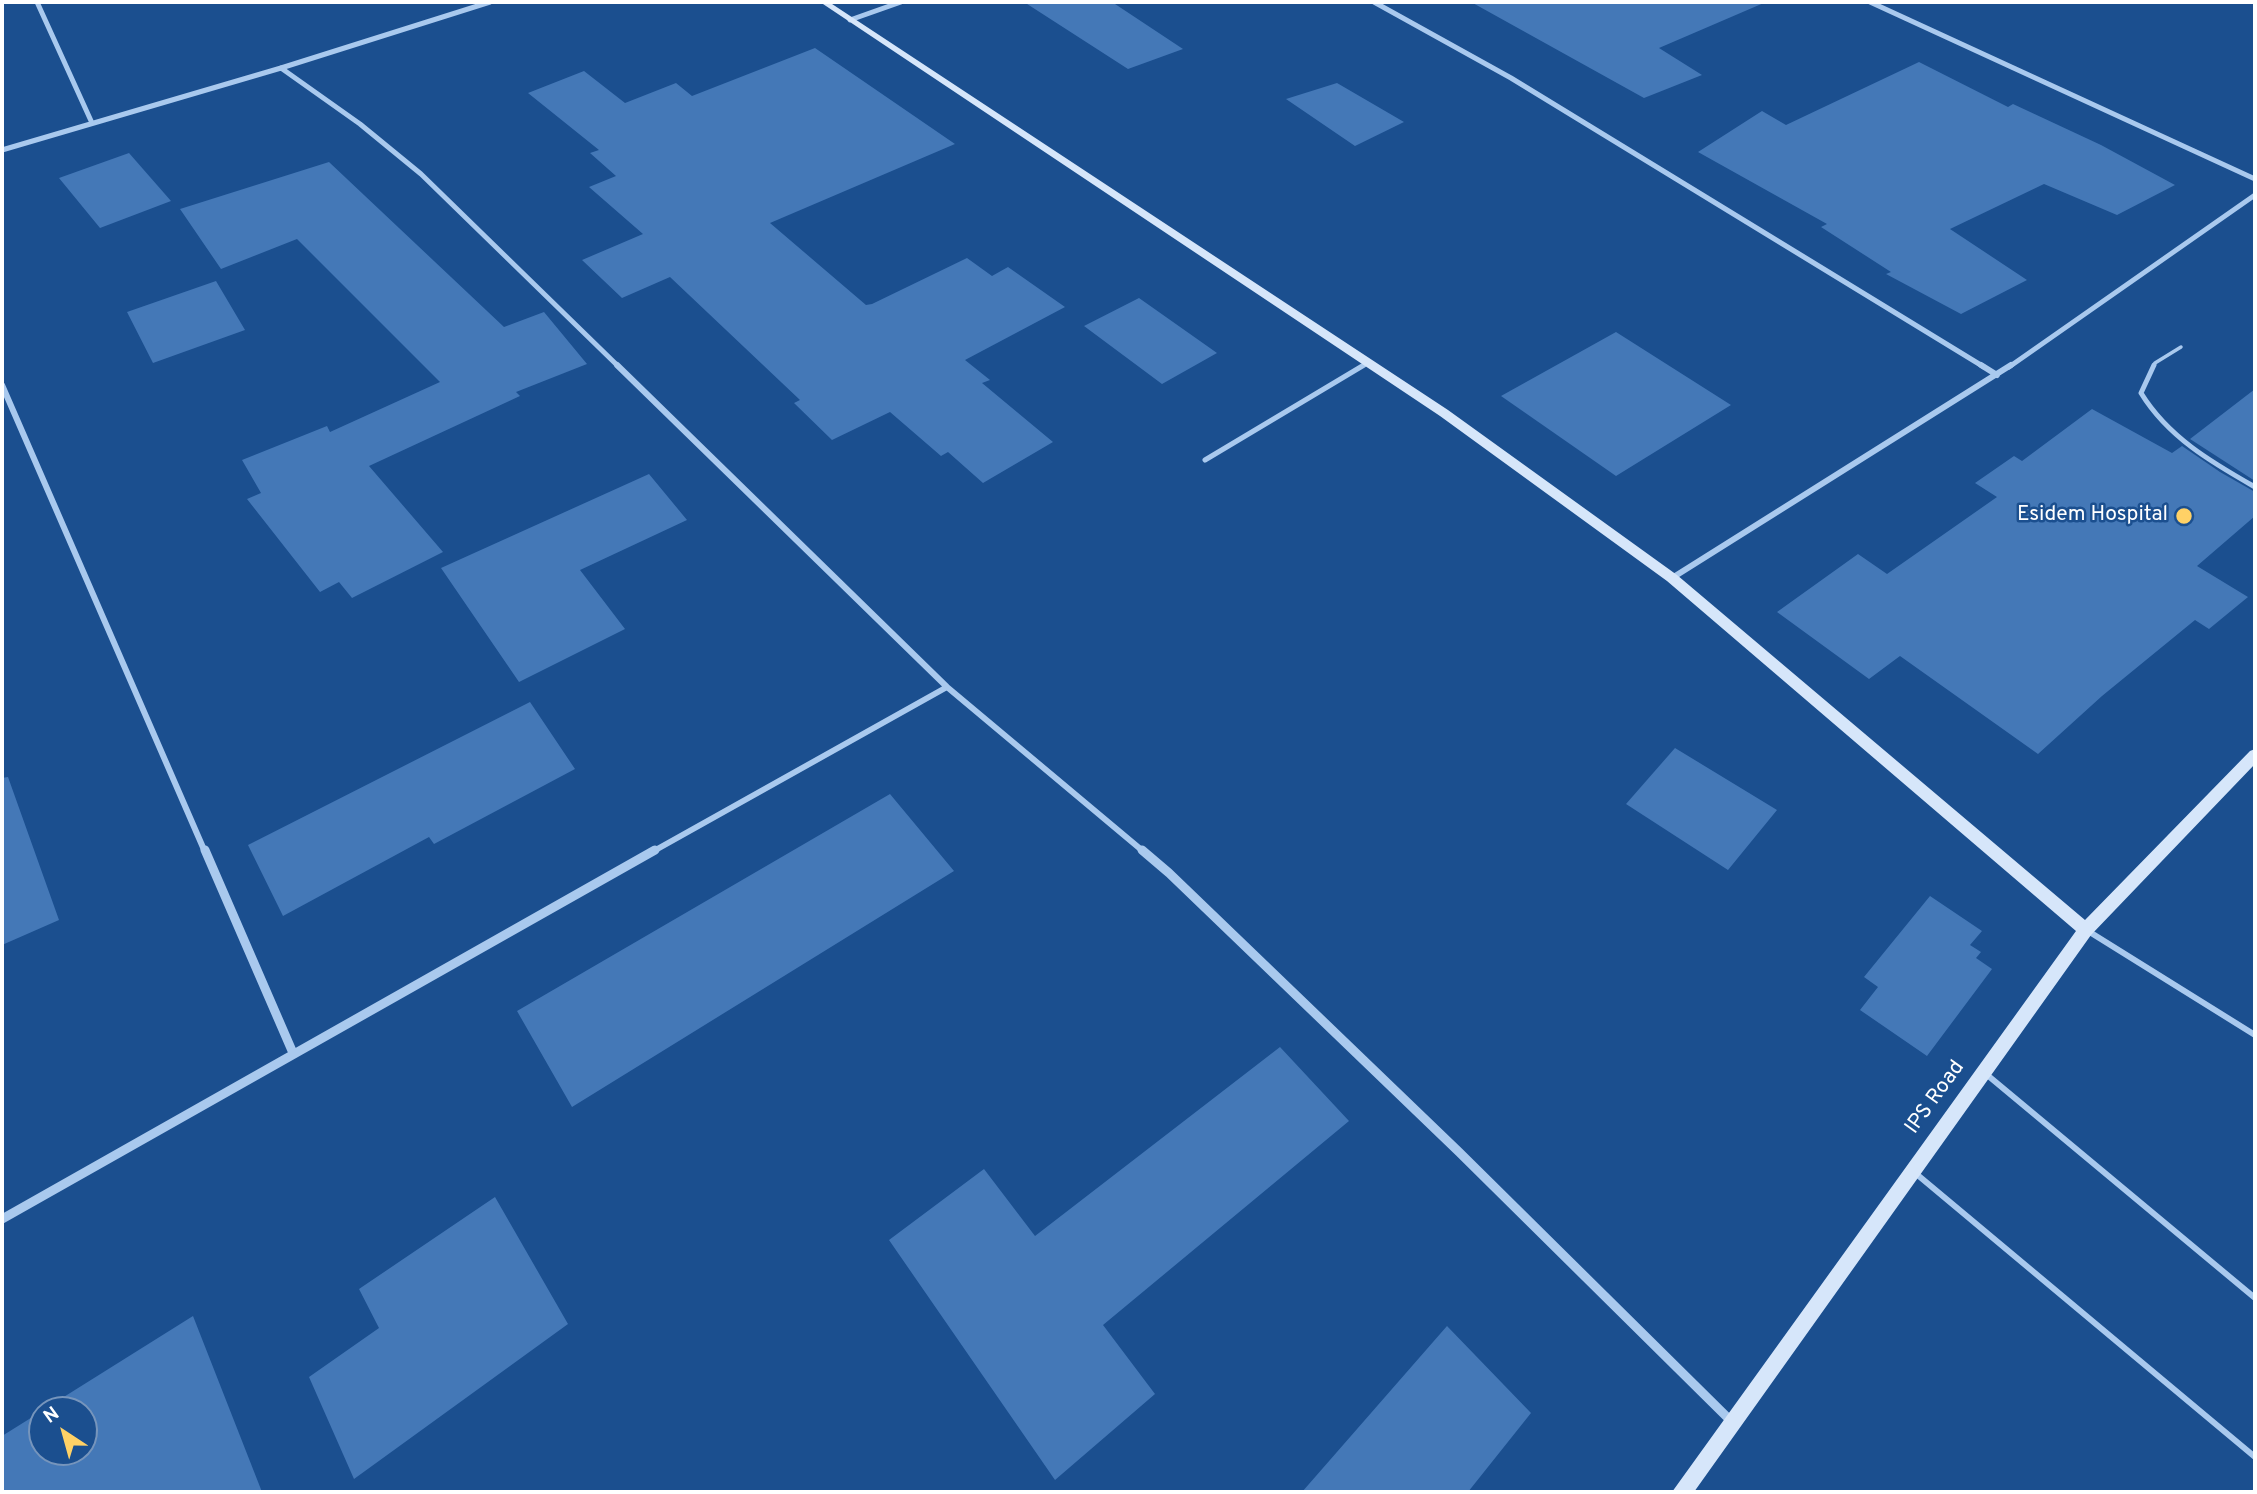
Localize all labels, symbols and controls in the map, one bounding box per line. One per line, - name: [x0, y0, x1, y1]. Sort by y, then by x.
- place label: Esidem Hospital: [2017, 503, 2168, 529]
- marker: Esidem Hospital: [2174, 506, 2194, 526]
- street label: IPS Road: [1901, 1056, 1971, 1140]
- north arrow: [28, 1396, 98, 1466]
- text: N: [39, 1402, 64, 1429]

